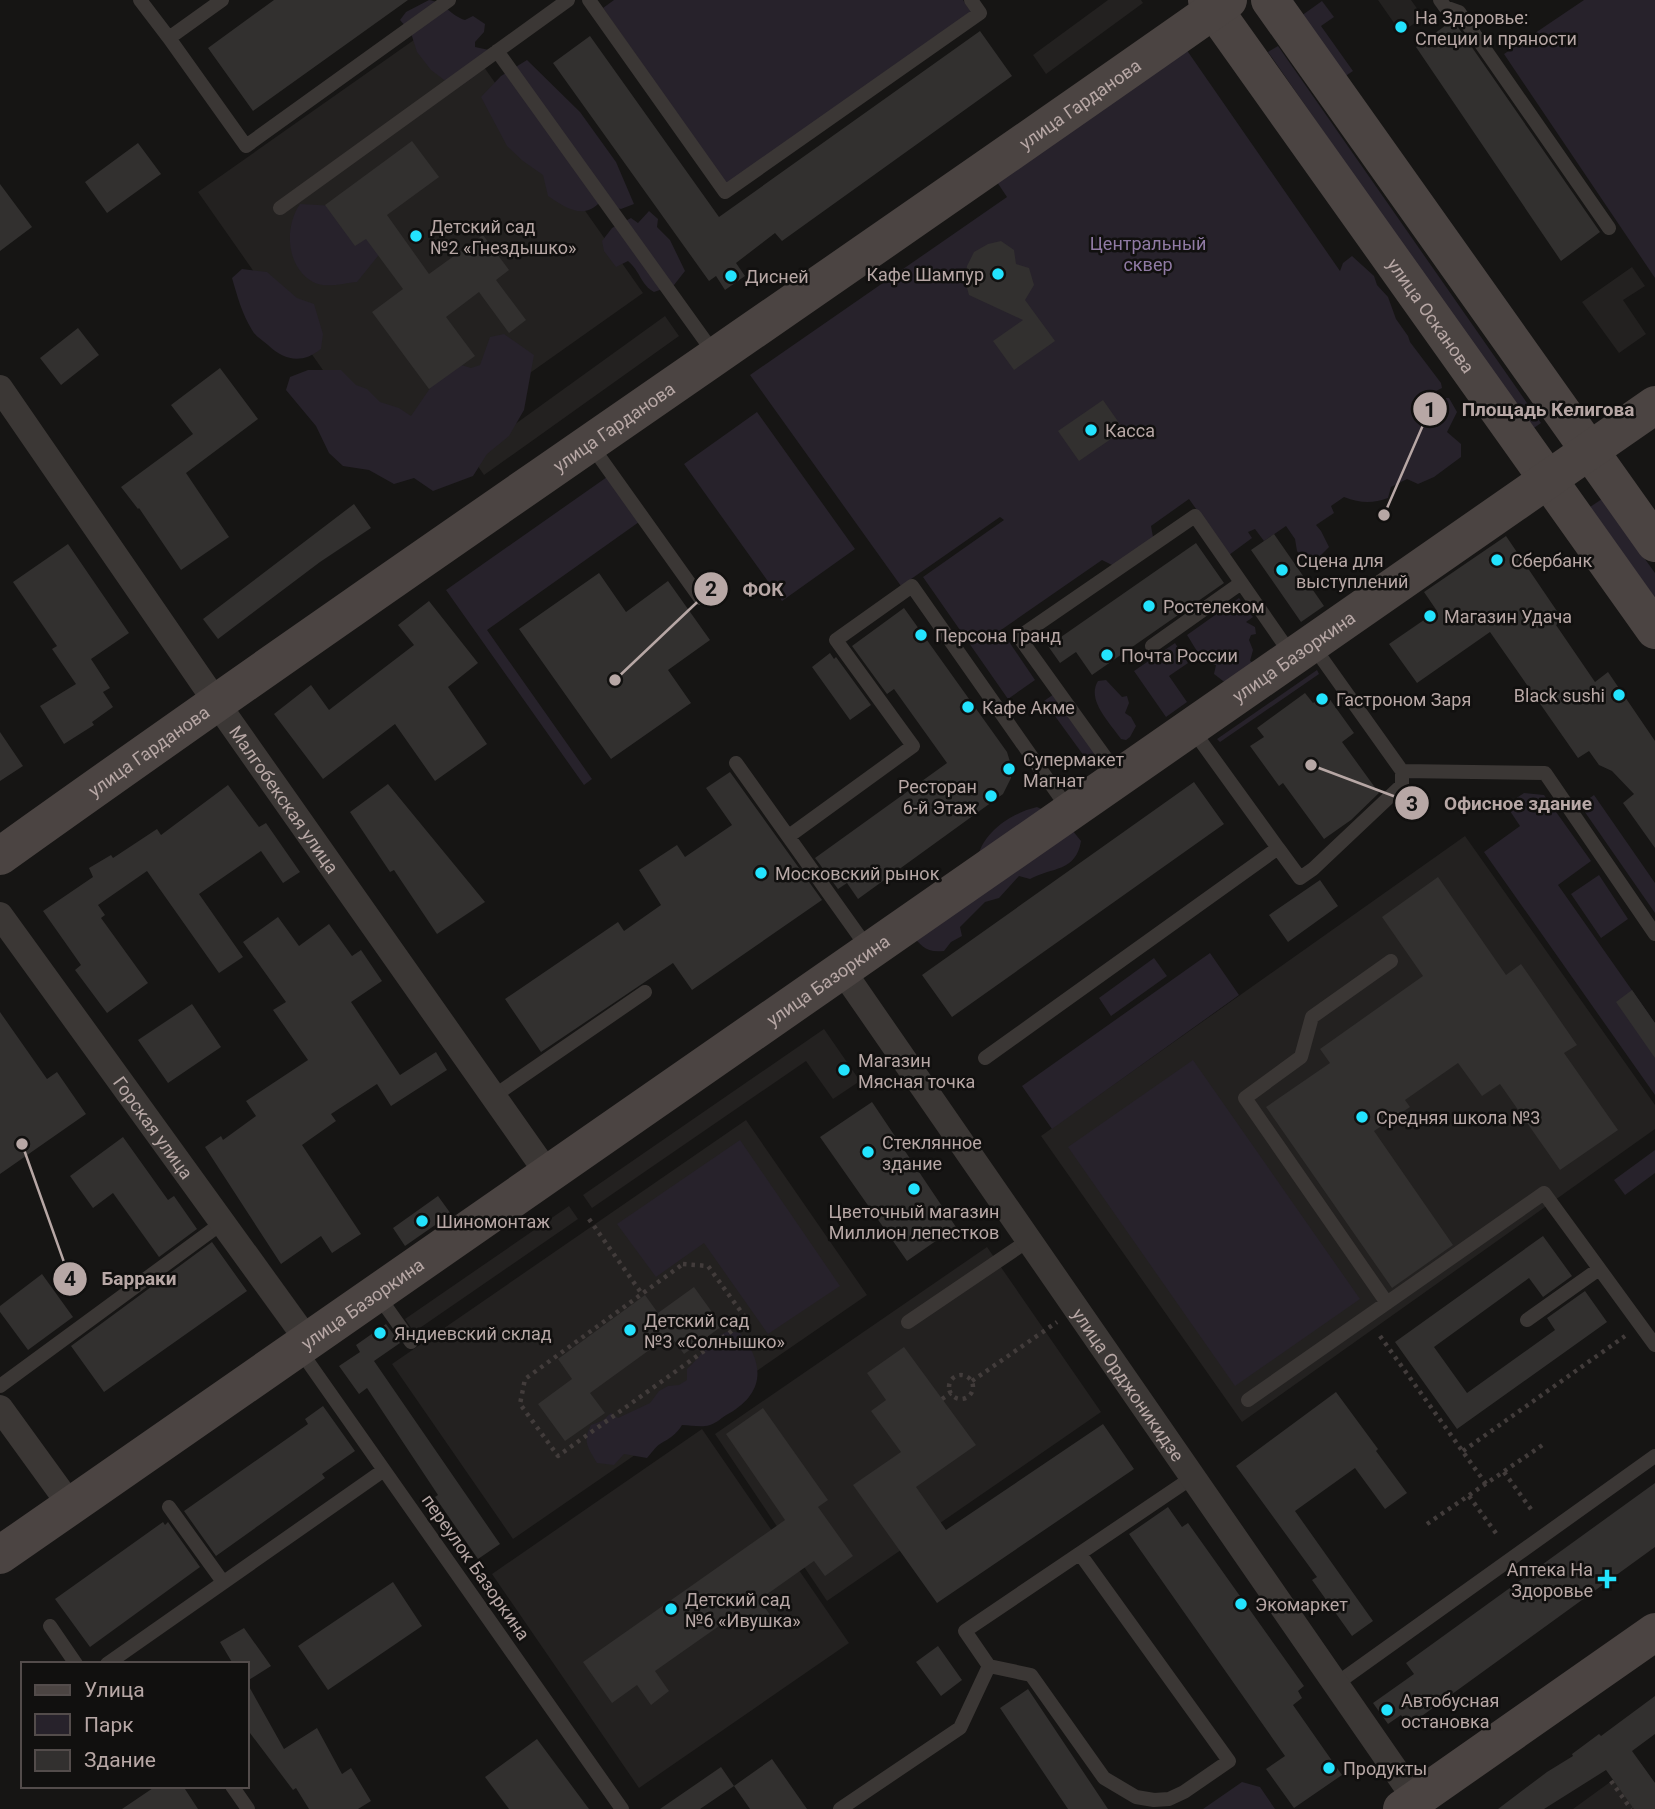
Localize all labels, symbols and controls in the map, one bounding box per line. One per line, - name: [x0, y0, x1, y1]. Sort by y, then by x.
- place label: На Здоровье: Специи и пряности: [1415, 7, 1577, 49]
- marker: На Здоровье: Специи и пряности: [1393, 19, 1409, 35]
- street label: улица Гарданова: [1015, 54, 1145, 153]
- place label: Детский сад №2 «Гнездышко»: [430, 216, 576, 258]
- marker: Детский сад №2 «Гнездышко»: [408, 228, 424, 244]
- park label: Центральный сквер: [1090, 233, 1206, 275]
- street label: улица Осканова: [1383, 254, 1479, 377]
- place label: Кафе Шампур: [866, 264, 984, 285]
- place label: Дисней: [745, 266, 809, 287]
- marker: Кафе Шампур: [990, 266, 1006, 282]
- marker: Дисней: [723, 268, 739, 284]
- street label: улица Гарданова: [549, 377, 679, 476]
- callout: Площадь Келигова: [1413, 389, 1648, 429]
- text: 1: [1424, 398, 1436, 422]
- text: Площадь Келигова: [1462, 398, 1634, 421]
- place label: Касса: [1105, 420, 1155, 441]
- marker: Касса: [1083, 422, 1099, 438]
- place label: Сцена для выступлений: [1296, 550, 1408, 592]
- place label: Сбербанк: [1511, 550, 1592, 571]
- marker: Сбербанк: [1489, 552, 1505, 568]
- marker: Сцена для выступлений: [1274, 562, 1290, 578]
- callout: ФОК: [693, 569, 797, 609]
- text: 2: [705, 577, 717, 601]
- text: ФОК: [743, 578, 784, 601]
- place label: Ростелеком: [1163, 596, 1265, 617]
- marker: Ростелеком: [1141, 598, 1157, 614]
- street label: улица Базоркина: [1228, 606, 1359, 706]
- place label: Магазин Удача: [1444, 606, 1572, 627]
- marker: Магазин Удача: [1422, 608, 1438, 624]
- place label: Персона Гранд: [935, 625, 1061, 646]
- marker: Персона Гранд: [913, 627, 929, 643]
- place label: Почта России: [1121, 645, 1238, 666]
- marker: Почта России: [1099, 647, 1115, 663]
- place label: Black sushi: [1514, 685, 1605, 706]
- marker: Black sushi: [1611, 687, 1627, 703]
- place label: Гастроном Заря: [1336, 689, 1471, 710]
- marker: Гастроном Заря: [1314, 691, 1330, 707]
- place label: Кафе Акме: [982, 697, 1075, 718]
- marker: Кафе Акме: [960, 699, 976, 715]
- street label: улица Гарданова: [84, 701, 213, 801]
- street label: Малгобекская улица: [225, 721, 343, 877]
- place label: Супермакет Магнат: [1023, 749, 1124, 791]
- marker: Супермакет Магнат: [1001, 761, 1017, 777]
- place label: Ресторан 6-й Этаж: [898, 776, 977, 818]
- callout: Офисное здание: [1395, 783, 1606, 823]
- marker: Ресторан 6-й Этаж: [983, 788, 999, 804]
- text: 3: [1406, 792, 1418, 816]
- text: Офисное здание: [1444, 792, 1592, 815]
- place label: Московский рынок: [775, 863, 940, 884]
- marker: Московский рынок: [753, 865, 769, 881]
- street label: улица Базоркина: [762, 930, 893, 1030]
- place label: Магазин Мясная точка: [858, 1050, 975, 1092]
- marker: Магазин Мясная точка: [836, 1062, 852, 1078]
- street label: Горская улица: [109, 1072, 198, 1183]
- place label: Средняя школа №3: [1376, 1107, 1540, 1128]
- marker: Средняя школа №3: [1354, 1109, 1370, 1125]
- place label: Стеклянное здание: [882, 1132, 982, 1174]
- marker: Стеклянное здание: [860, 1144, 876, 1160]
- marker: Цветочный магазин Миллион лепестков: [906, 1181, 922, 1197]
- place label: Цветочный магазин Миллион лепестков: [829, 1201, 999, 1243]
- place label: Шиномонтаж: [436, 1211, 550, 1232]
- marker: Шиномонтаж: [414, 1213, 430, 1229]
- street label: улица Базоркина: [297, 1253, 428, 1353]
- callout: Барраки: [53, 1259, 191, 1299]
- text: 4: [64, 1267, 76, 1291]
- text: Барраки: [101, 1267, 177, 1290]
- street label: улица Орджоникидзе: [1068, 1304, 1189, 1465]
- place label: Детский сад №3 «Солнышко»: [644, 1310, 785, 1352]
- marker: Детский сад №3 «Солнышко»: [622, 1322, 638, 1338]
- place label: Яндиевский склад: [394, 1323, 552, 1344]
- marker: Яндиевский склад: [372, 1325, 388, 1341]
- street label: переулок Базоркина: [418, 1490, 534, 1644]
- place label: Аптека На Здоровье: [1507, 1559, 1593, 1601]
- marker: Аптека На Здоровье: [1599, 1571, 1615, 1587]
- place label: Детский сад №6 «Ивушка»: [685, 1589, 801, 1631]
- place label: Экомаркет: [1255, 1594, 1348, 1615]
- marker: Экомаркет: [1233, 1596, 1249, 1612]
- marker: Детский сад №6 «Ивушка»: [663, 1601, 679, 1617]
- legend: [21, 1662, 248, 1788]
- text: Улица: [84, 1678, 145, 1702]
- place label: Автобусная остановка: [1401, 1690, 1499, 1732]
- marker: Автобусная остановка: [1379, 1702, 1395, 1718]
- text: Парк: [84, 1713, 134, 1737]
- text: Здание: [84, 1748, 156, 1772]
- place label: Продукты: [1343, 1758, 1427, 1779]
- marker: Продукты: [1321, 1760, 1337, 1776]

